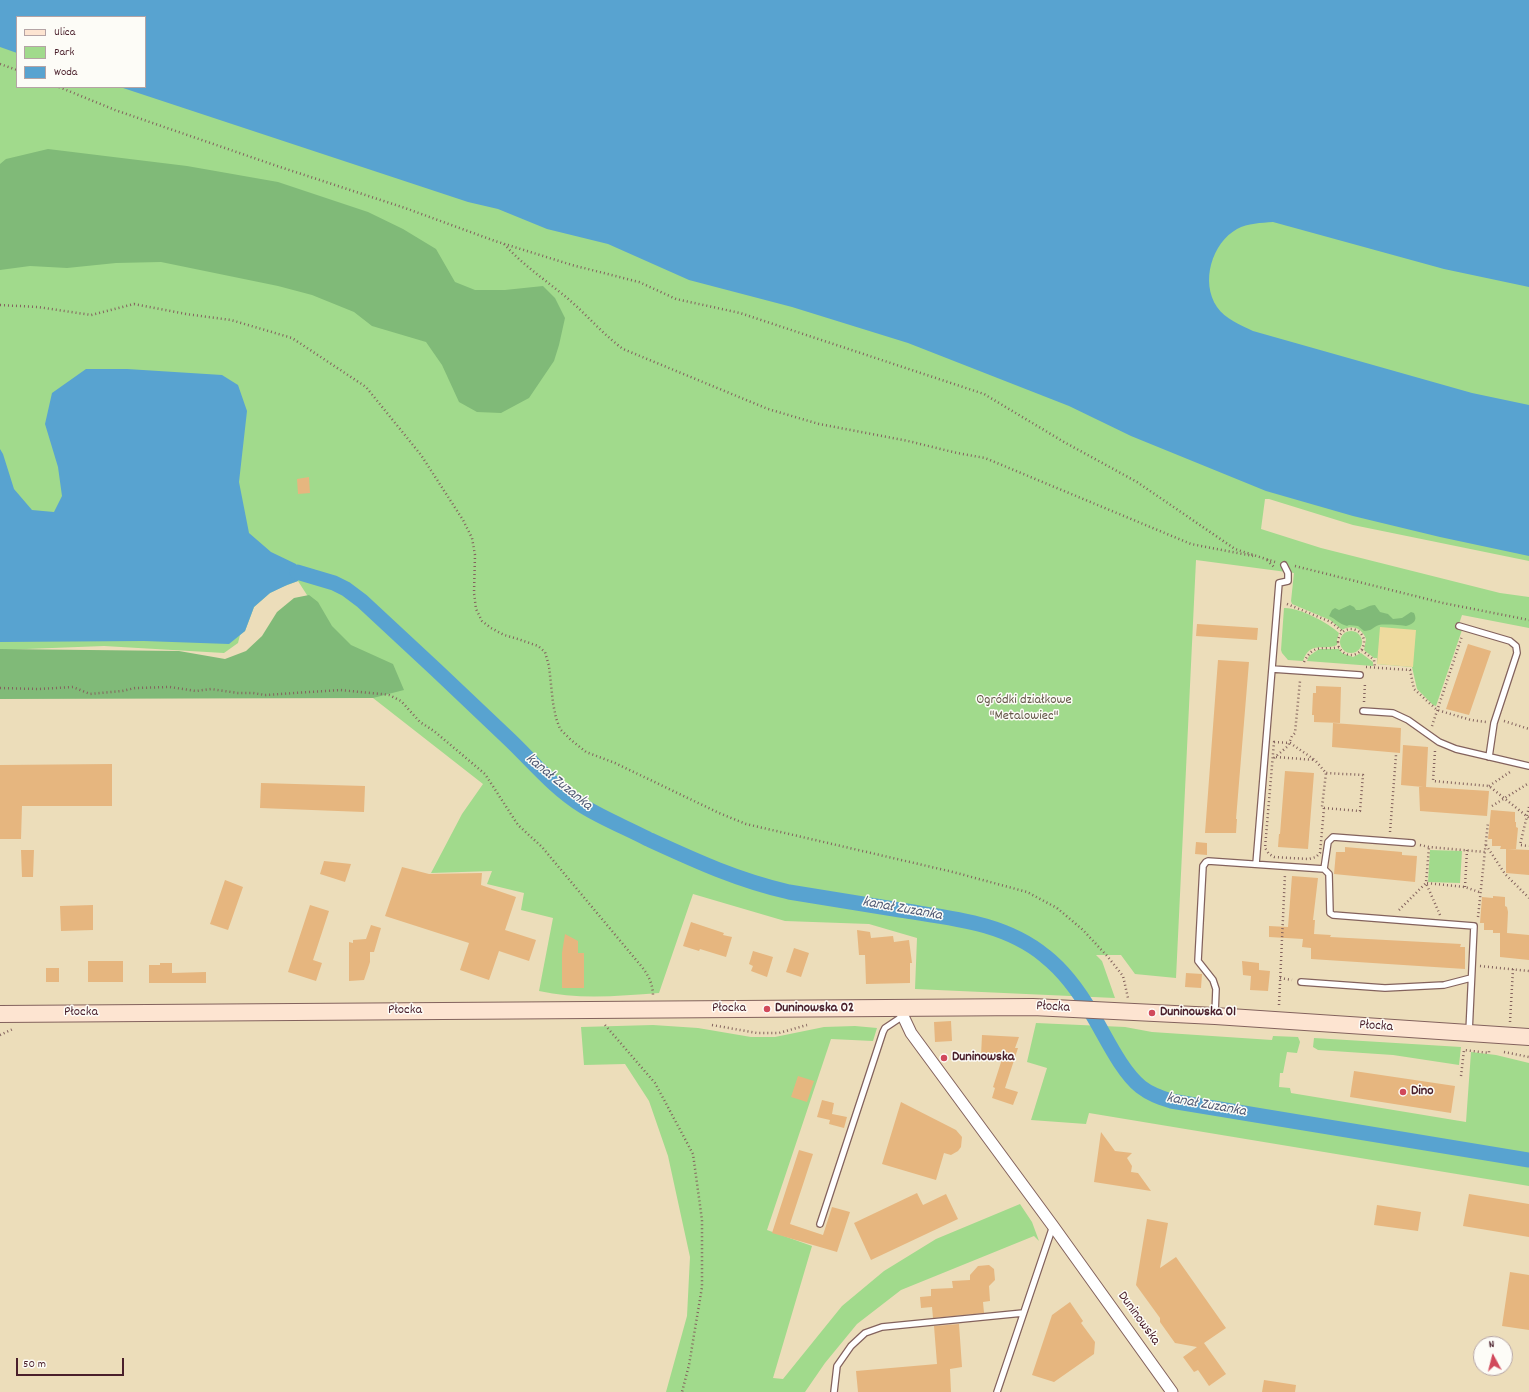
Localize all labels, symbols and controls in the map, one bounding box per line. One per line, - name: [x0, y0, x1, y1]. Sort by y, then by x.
- legend: [16, 16, 146, 88]
- text: Ulica: [54, 24, 75, 41]
- text: Park: [54, 44, 74, 61]
- text: Woda: [54, 64, 77, 81]
- park label: Ogródki działkowe "Metalowiec": [976, 693, 1072, 726]
- water label: kanał Zuzanka: [521, 751, 595, 815]
- water label: kanał Zuzanka: [861, 894, 943, 926]
- street label: Płocka: [1036, 999, 1070, 1017]
- street label: Płocka: [712, 1001, 746, 1017]
- place label: Duninowska 02: [775, 1001, 854, 1017]
- street label: Płocka: [388, 1003, 422, 1019]
- marker: Duninowska 02: [762, 1004, 772, 1014]
- street label: Płocka: [64, 1005, 98, 1021]
- place label: Duninowska 01: [1160, 1005, 1236, 1021]
- marker: Duninowska 01: [1147, 1008, 1157, 1018]
- street label: Płocka: [1358, 1017, 1394, 1037]
- place label: Duninowska: [952, 1050, 1014, 1066]
- marker: Duninowska: [939, 1053, 949, 1063]
- place label: Dino: [1411, 1084, 1433, 1100]
- marker: Dino: [1398, 1087, 1408, 1097]
- water label: kanał Zuzanka: [1165, 1090, 1247, 1122]
- street label: Duninowska: [1113, 1289, 1163, 1349]
- north arrow: [1473, 1336, 1513, 1376]
- text: N: [1488, 1337, 1495, 1353]
- scale bar: [18, 1350, 126, 1376]
- text: 50 m: [23, 1356, 46, 1373]

